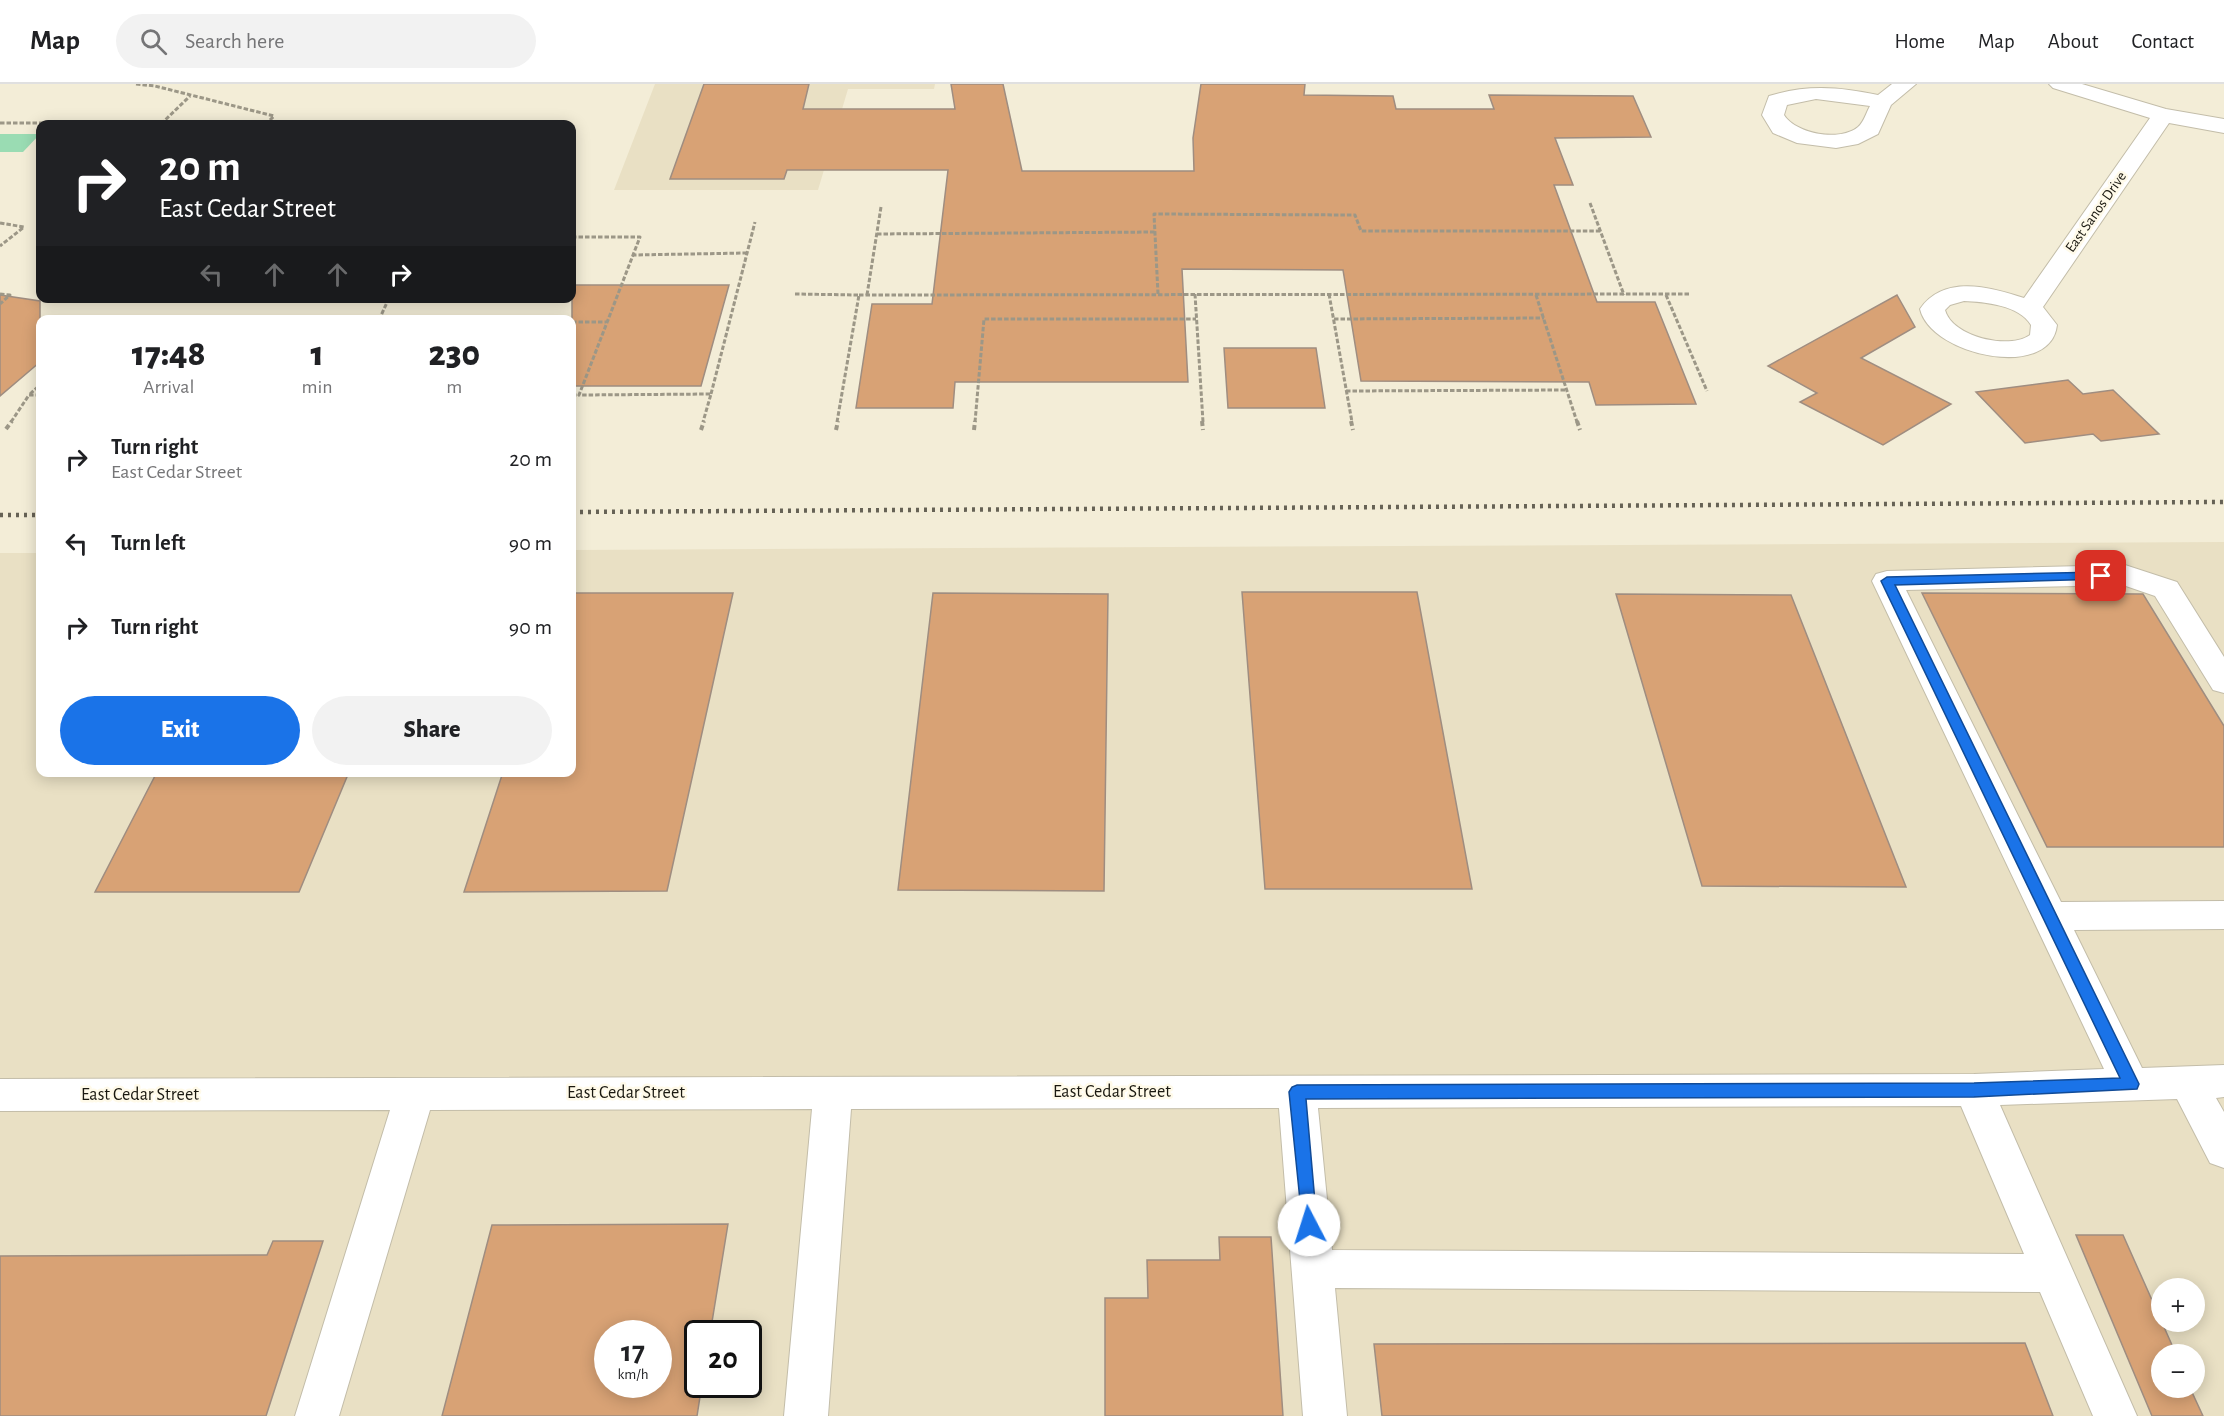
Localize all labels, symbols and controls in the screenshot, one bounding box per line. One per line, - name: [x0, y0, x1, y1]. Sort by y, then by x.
- search box: [116, 14, 536, 68]
- icon: search: [137, 25, 170, 58]
- text: Map: [30, 27, 80, 55]
- text: Search here: [185, 30, 284, 52]
- text: Home: [1894, 31, 1945, 52]
- text: Map: [1978, 31, 2015, 52]
- text: About: [2048, 31, 2098, 52]
- text: Contact: [2131, 31, 2194, 52]
- icon: right: [60, 144, 138, 222]
- text: 20 m: [159, 146, 241, 188]
- street label: East Sanos Drive: [2063, 169, 2129, 255]
- text: East Cedar Street: [159, 195, 336, 222]
- icon: left: [195, 258, 228, 291]
- icon: ahead: [258, 258, 291, 291]
- icon: ahead: [321, 258, 354, 291]
- icon: right: [384, 258, 417, 291]
- text: 17:48: [132, 336, 206, 372]
- text: 1: [310, 336, 324, 372]
- text: 230: [428, 336, 480, 372]
- text: Arrival: [143, 377, 194, 397]
- text: min: [301, 377, 333, 397]
- text: m: [446, 377, 462, 397]
- text: Turn right: [111, 436, 198, 458]
- icon: right: [60, 443, 93, 476]
- text: 20 m: [509, 448, 552, 470]
- text: East Cedar Street: [111, 462, 242, 482]
- icon: left: [60, 527, 93, 560]
- text: Turn left: [111, 532, 185, 554]
- text: 90 m: [509, 532, 552, 554]
- pin: [2075, 550, 2126, 601]
- icon: arrive: [2084, 559, 2117, 592]
- icon: right: [60, 611, 93, 644]
- text: Turn right: [111, 616, 198, 638]
- text: 90 m: [509, 616, 552, 638]
- button: Exit: [60, 696, 300, 765]
- button: Share: [312, 696, 552, 765]
- street label: East Cedar Street: [1053, 1083, 1171, 1101]
- street label: East Cedar Street: [567, 1084, 685, 1102]
- street label: East Cedar Street: [81, 1086, 199, 1104]
- position arrow: [1277, 1193, 1341, 1257]
- map controls: [2151, 1278, 2205, 1398]
- button: +: [2151, 1278, 2205, 1332]
- speed limit sign: 20: [684, 1320, 762, 1398]
- text: 17: [621, 1337, 645, 1367]
- button: −: [2151, 1344, 2205, 1398]
- text: km/h: [618, 1367, 648, 1382]

